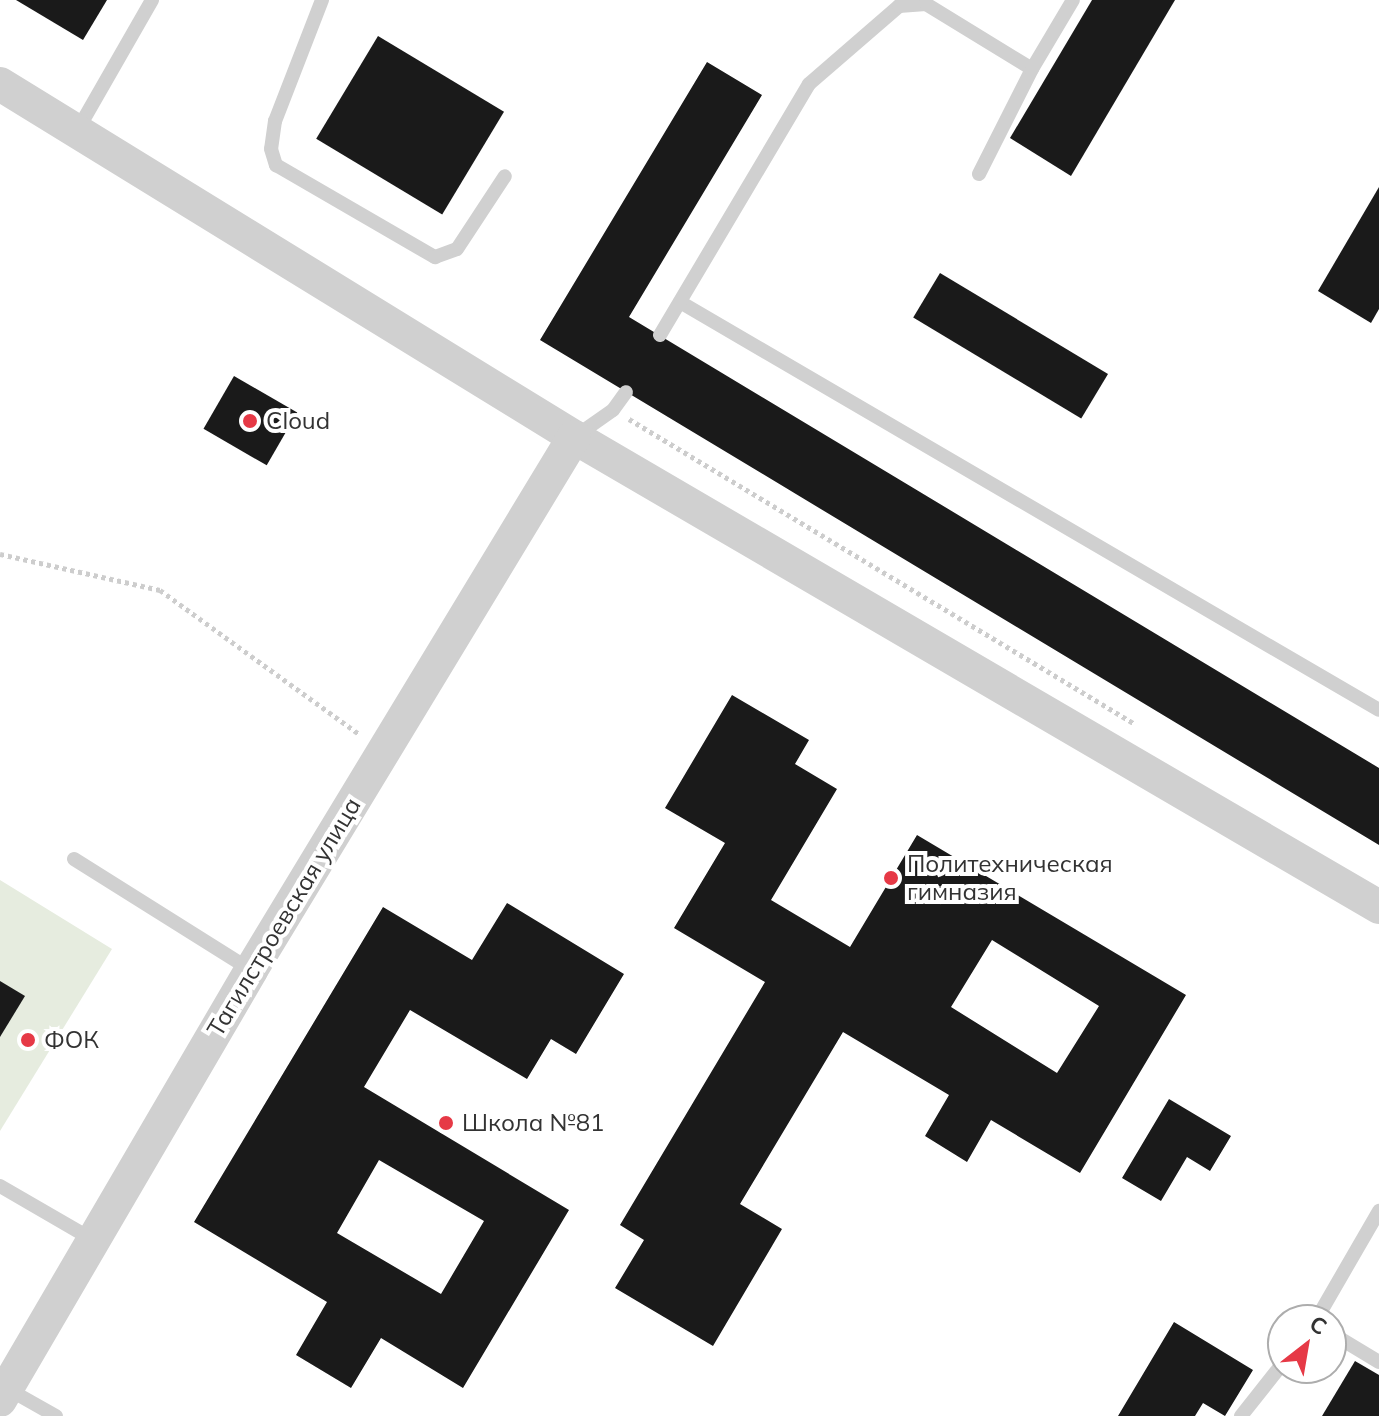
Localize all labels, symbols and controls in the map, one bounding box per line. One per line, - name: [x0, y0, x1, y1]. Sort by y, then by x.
- place label: Cloud: [266, 407, 330, 435]
- marker: Cloud: [241, 412, 259, 430]
- street label: Тагилстроевская улица: [201, 792, 367, 1042]
- place label: Политехническая гимназия: [907, 850, 1113, 906]
- marker: Политехническая гимназия: [882, 869, 900, 887]
- place label: ФОК: [44, 1026, 99, 1054]
- marker: ФОК: [19, 1031, 37, 1049]
- place label: Школа №81: [462, 1109, 604, 1137]
- marker: Школа №81: [437, 1114, 455, 1132]
- north arrow: [1267, 1304, 1347, 1384]
- text: С: [1305, 1309, 1332, 1341]

